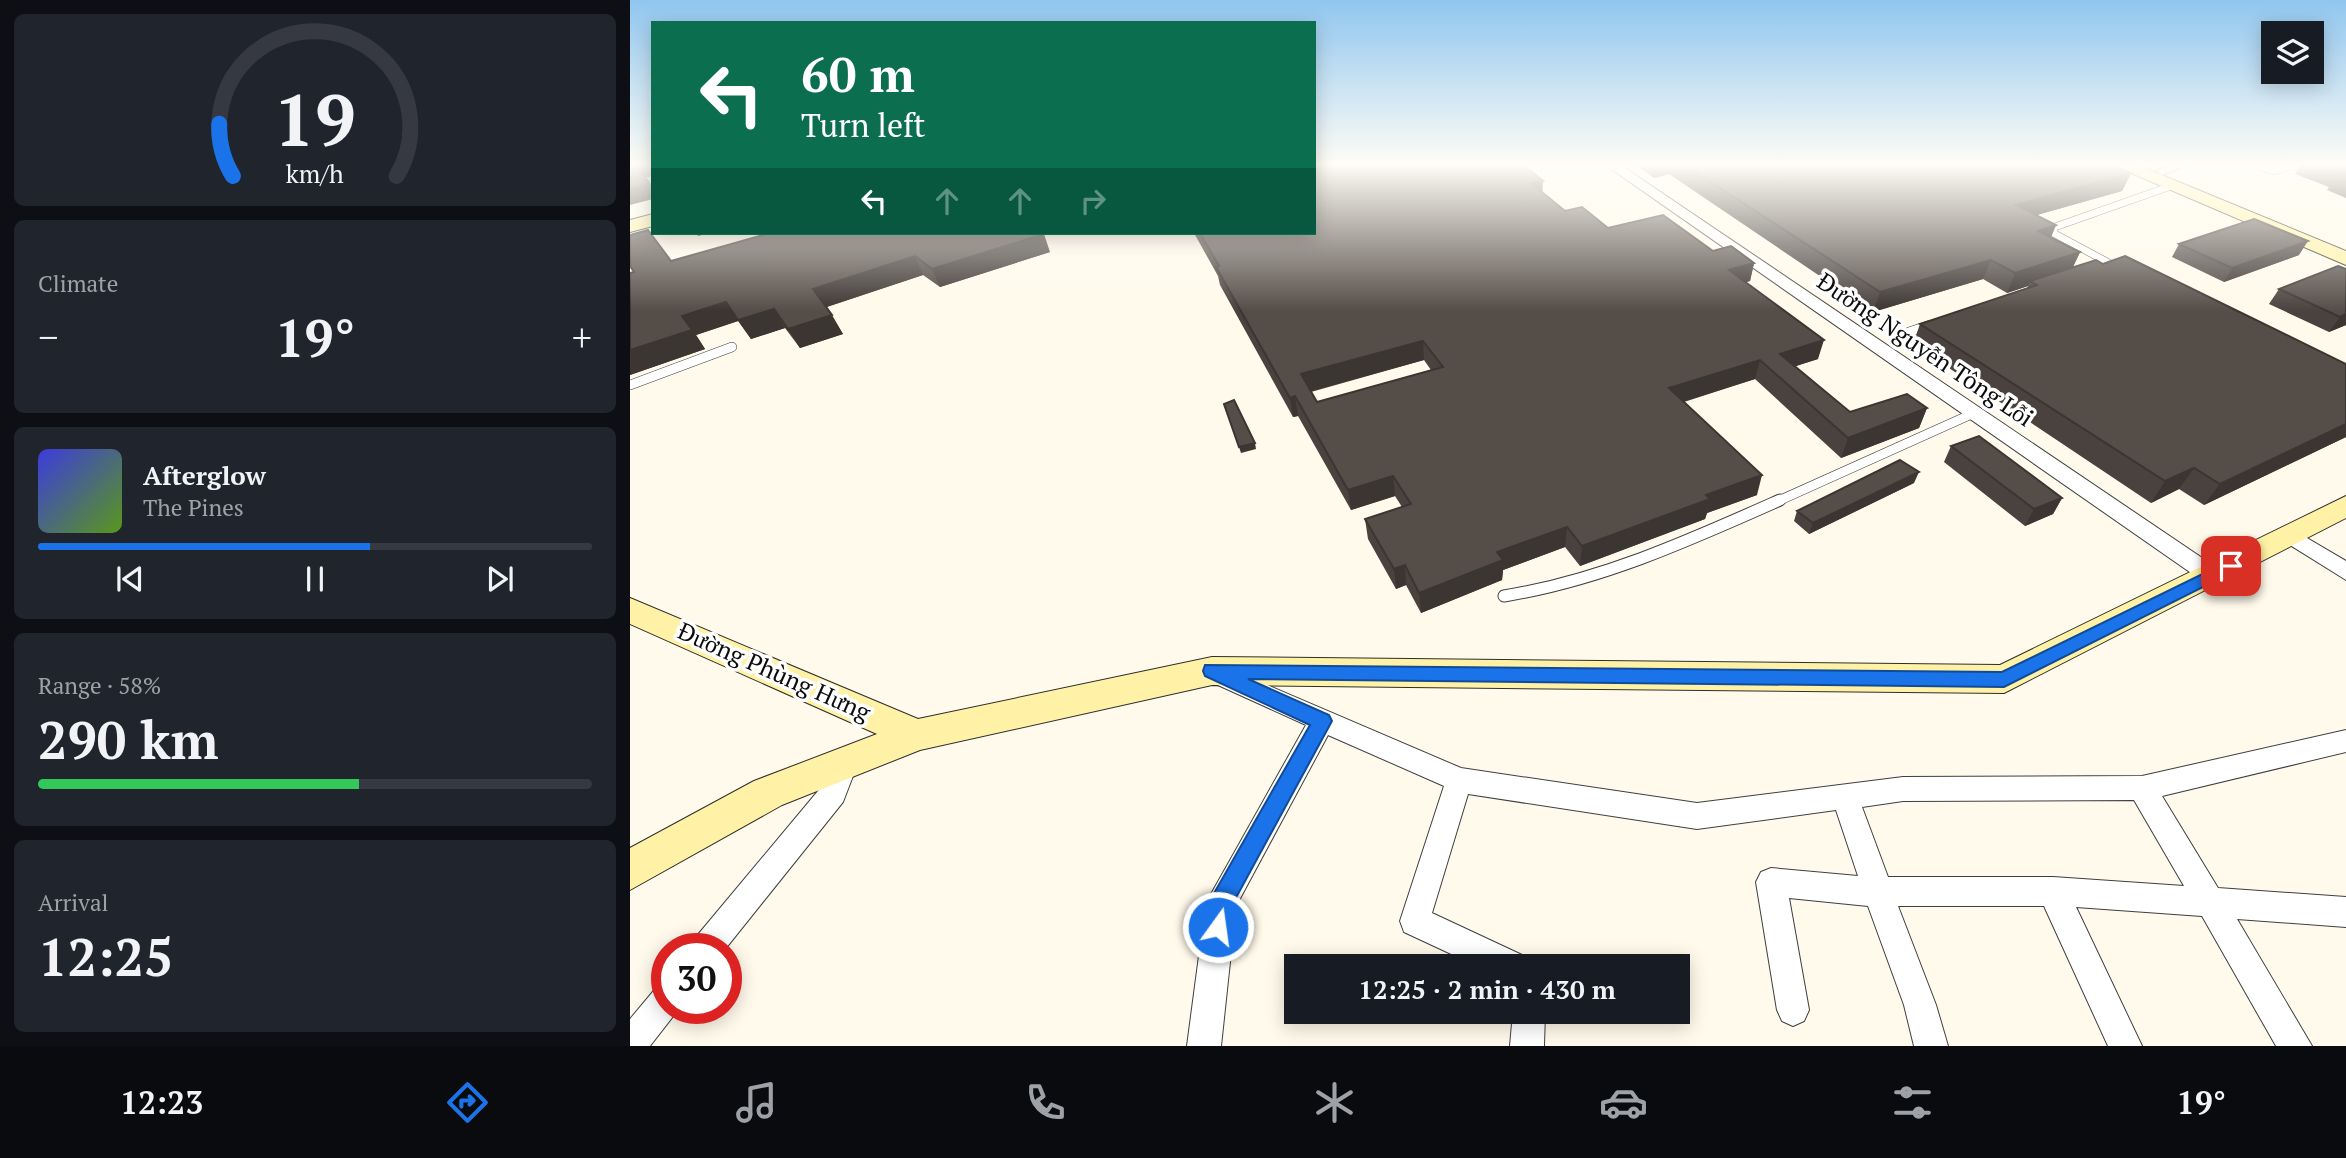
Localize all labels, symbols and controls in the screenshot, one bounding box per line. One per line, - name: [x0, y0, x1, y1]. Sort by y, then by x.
- map controls: [2261, 21, 2324, 84]
- button: layers: [2261, 21, 2324, 84]
- text: 60 m: [801, 41, 915, 106]
- icon: left: [686, 49, 777, 140]
- text: 19: [274, 71, 356, 168]
- text: Turn left: [801, 104, 925, 146]
- text: km/h: [286, 157, 344, 190]
- icon: left: [855, 182, 893, 220]
- icon: ahead: [928, 182, 966, 220]
- icon: ahead: [1001, 182, 1039, 220]
- icon: right: [1074, 182, 1112, 220]
- street label: Đường Nguyễn Tông Lỗi: [1811, 265, 2040, 433]
- text: Climate: [38, 268, 118, 299]
- text: 19°: [275, 303, 355, 372]
- text: −: [38, 312, 58, 362]
- text: +: [572, 312, 592, 362]
- text: Afterglow: [143, 458, 266, 492]
- text: The Pines: [143, 492, 244, 523]
- pin: [2201, 536, 2261, 596]
- icon: arrive: [2212, 547, 2250, 585]
- icon: previous: [111, 560, 149, 598]
- icon: pause: [296, 560, 334, 598]
- icon: next: [481, 560, 519, 598]
- street label: Đường Phùng Hưng: [673, 614, 876, 728]
- text: Range · 58%: [38, 670, 161, 701]
- text: 290 km: [38, 705, 219, 774]
- text: Arrival: [38, 887, 109, 918]
- position arrow: [1181, 890, 1255, 964]
- text: 12:25: [38, 922, 173, 991]
- speed limit sign: 30: [651, 933, 742, 1024]
- text: 12:25 · 2 min · 430 m: [1358, 972, 1616, 1006]
- icon: directions: [443, 1078, 492, 1127]
- icon: music: [732, 1078, 781, 1127]
- icon: phone: [1021, 1078, 1070, 1127]
- icon: climate: [1310, 1078, 1359, 1127]
- icon: car: [1599, 1078, 1648, 1127]
- icon: filters: [1888, 1078, 1937, 1127]
- text: 12:23: [120, 1081, 203, 1123]
- text: 19°: [2177, 1081, 2226, 1123]

